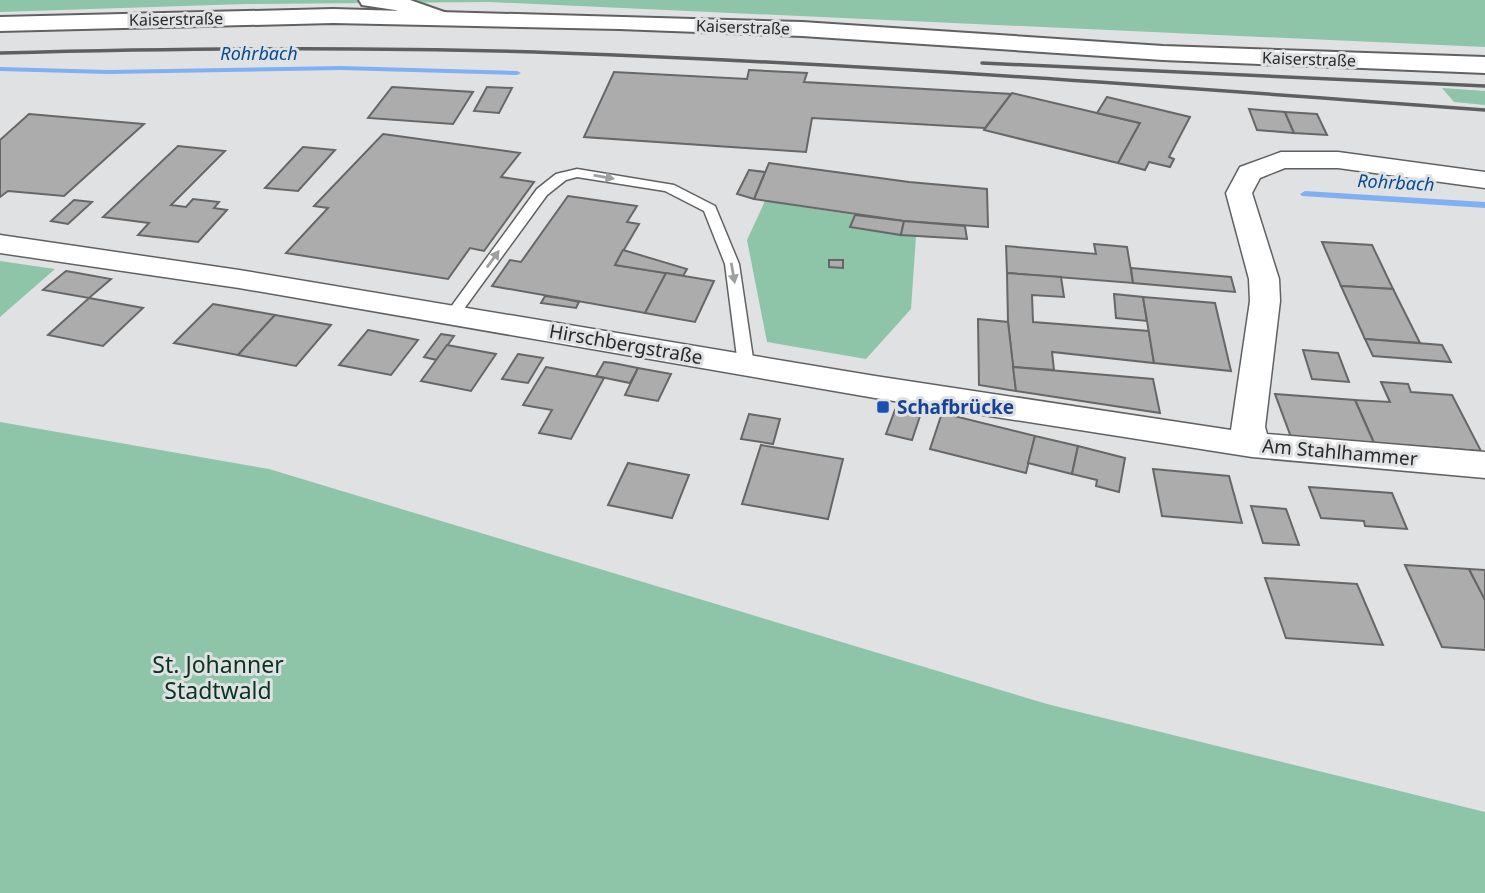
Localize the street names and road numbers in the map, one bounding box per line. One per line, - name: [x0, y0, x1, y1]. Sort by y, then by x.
- street label: Kaiserstraße: [129, 7, 223, 31]
- street label: Kaiserstraße: [696, 14, 790, 40]
- street label: Kaiserstraße: [1262, 46, 1356, 72]
- street label: Hirschbergstraße: [547, 318, 705, 370]
- street label: Am Stahlhammer: [1261, 432, 1419, 472]

